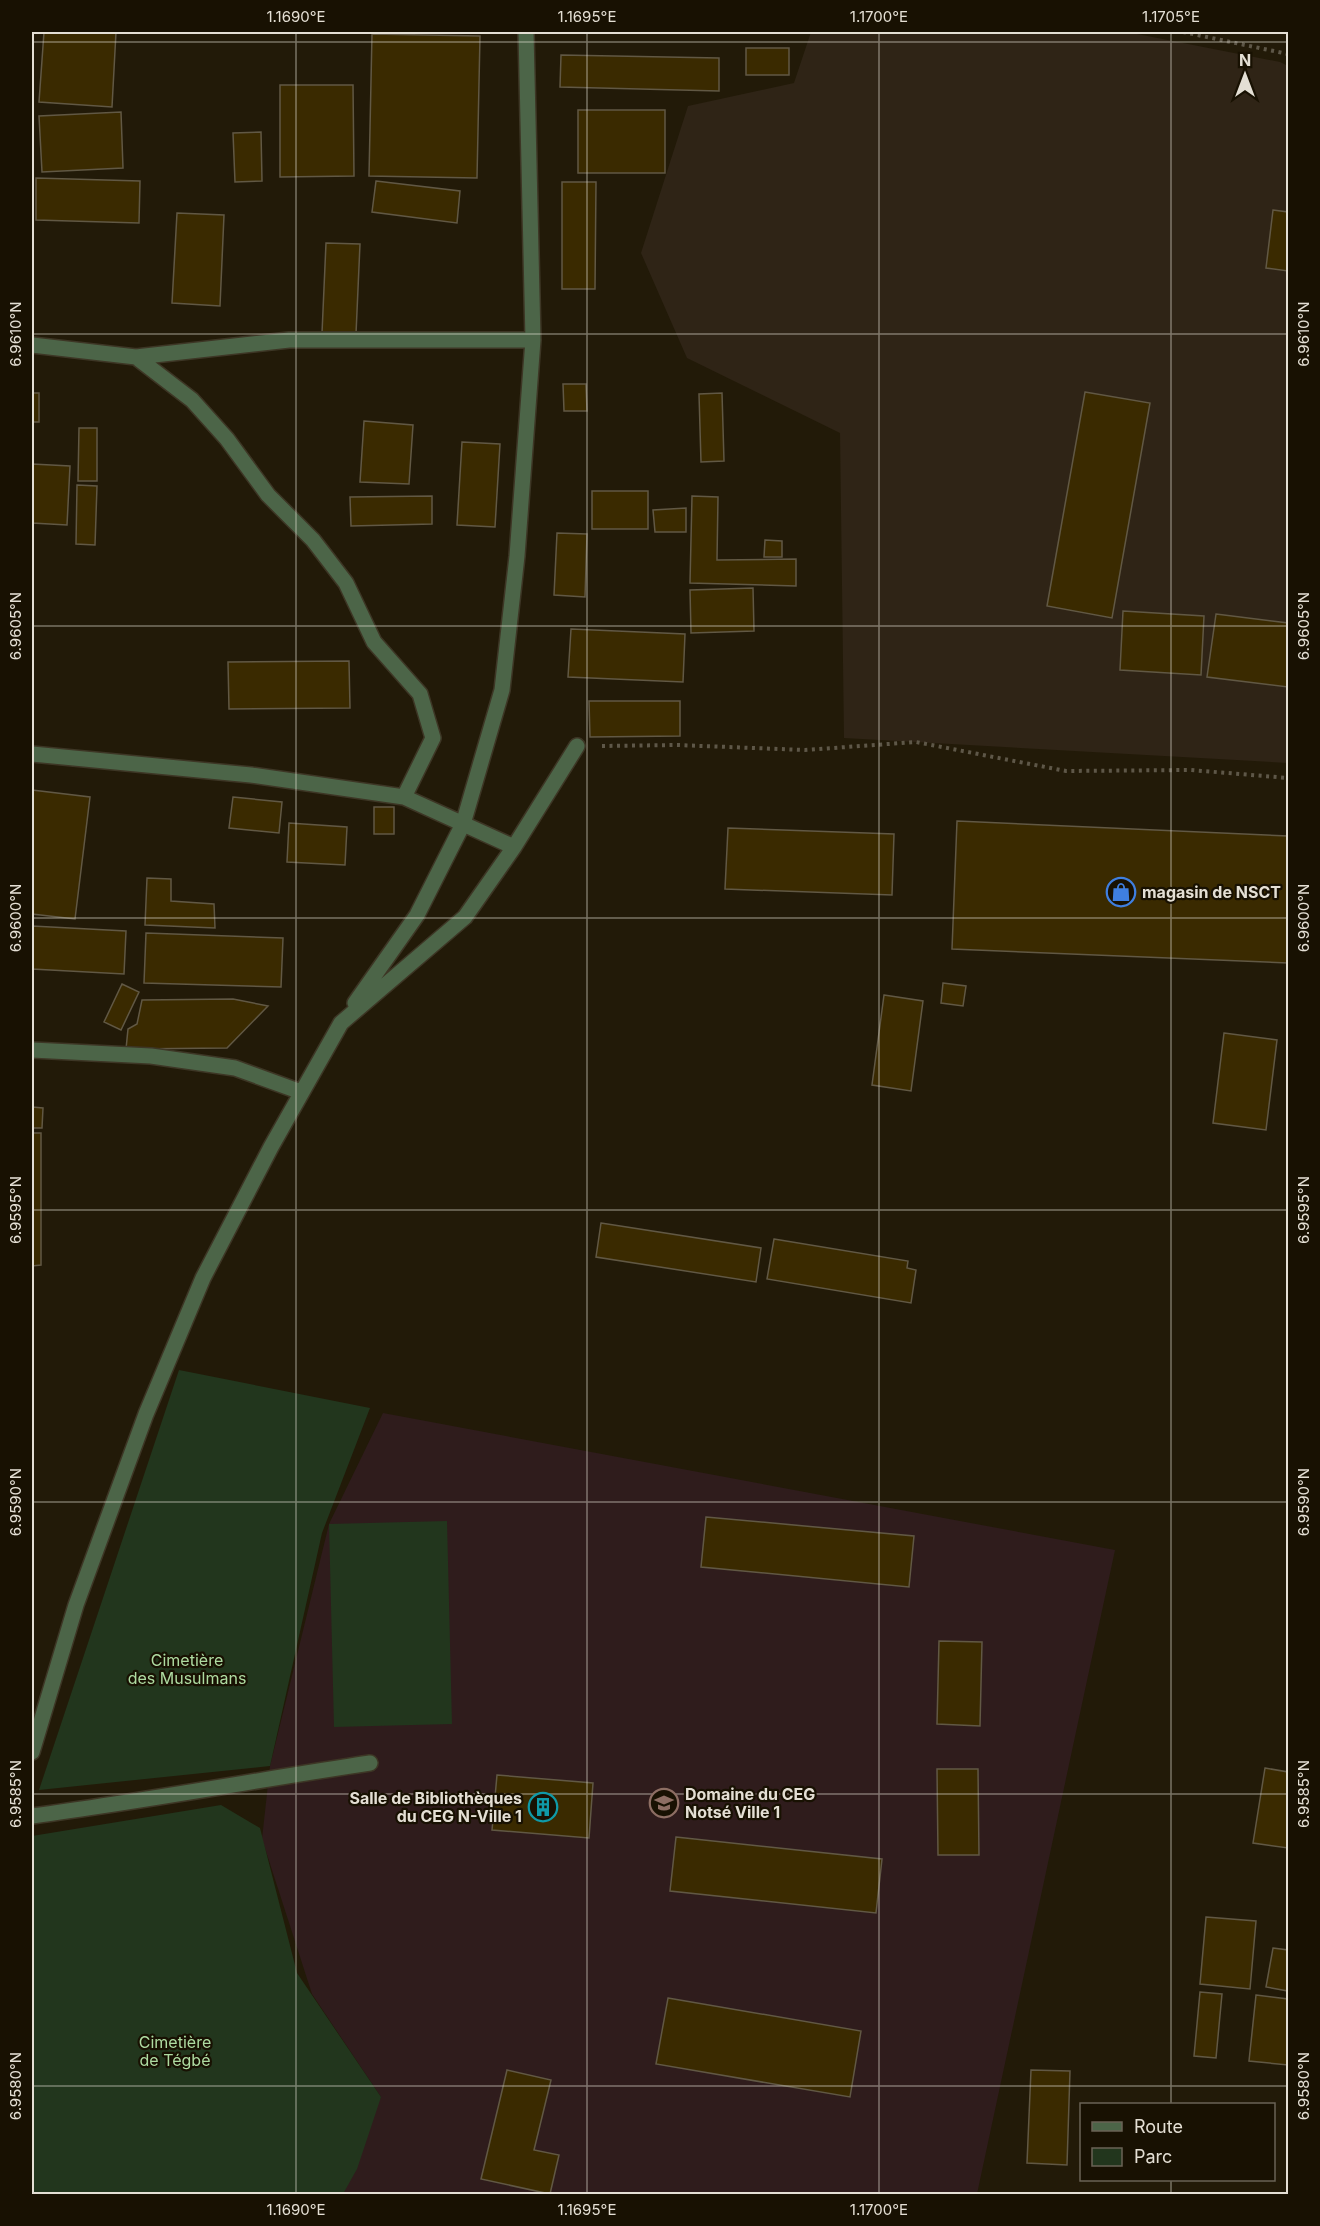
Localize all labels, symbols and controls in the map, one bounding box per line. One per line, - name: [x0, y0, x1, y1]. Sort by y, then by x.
- text: 1.1690°E: [266, 7, 326, 26]
- text: 1.1695°E: [558, 7, 616, 26]
- text: 1.1700°E: [850, 7, 908, 26]
- text: 1.1705°E: [1142, 7, 1200, 26]
- north arrow: [1215, 45, 1275, 105]
- text: N: [1239, 50, 1251, 70]
- text: 6.9610°N: [6, 301, 25, 367]
- text: 6.9610°N: [1294, 301, 1313, 367]
- text: 6.9605°N: [6, 592, 25, 660]
- text: 6.9605°N: [1294, 592, 1313, 660]
- shop icon: magasin de NSCT: [1105, 876, 1137, 908]
- place label: magasin de NSCT: [1142, 882, 1281, 902]
- text: 6.9600°N: [6, 884, 25, 952]
- text: 6.9600°N: [1294, 884, 1313, 952]
- text: 6.9595°N: [6, 1176, 25, 1244]
- text: 6.9595°N: [1294, 1176, 1313, 1244]
- text: 6.9590°N: [6, 1468, 25, 1536]
- text: 6.9590°N: [1294, 1468, 1313, 1536]
- park label: Cimetière des Musulmans: [128, 1650, 246, 1688]
- text: 6.9585°N: [6, 1760, 25, 1828]
- text: 6.9585°N: [1294, 1760, 1313, 1828]
- place label: Domaine du CEG Notsé Ville 1: [685, 1784, 815, 1822]
- school or university icon: Domaine du CEG Notsé Ville 1: [648, 1787, 680, 1819]
- place label: Salle de Bibliothèques du CEG N-Ville 1: [349, 1788, 522, 1826]
- building icon: Salle de Bibliothèques du CEG N-Ville 1: [527, 1791, 559, 1823]
- park label: Cimetière de Tégbé: [139, 2032, 211, 2070]
- text: 6.9580°N: [6, 2052, 25, 2120]
- text: 6.9580°N: [1294, 2052, 1313, 2120]
- legend: [1080, 2103, 1275, 2181]
- text: Route: [1134, 2116, 1183, 2137]
- text: Parc: [1134, 2146, 1172, 2167]
- text: 1.1690°E: [266, 2200, 326, 2219]
- text: 1.1695°E: [558, 2200, 616, 2219]
- text: 1.1700°E: [850, 2200, 908, 2219]

